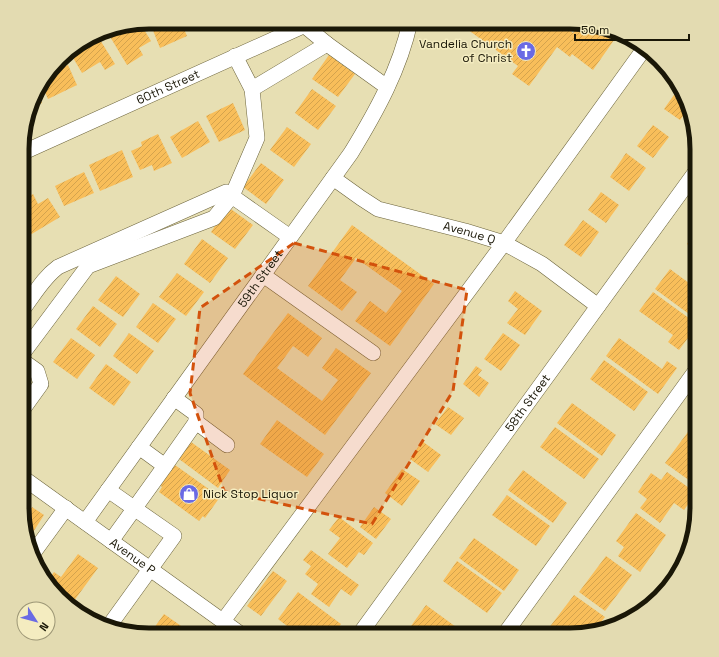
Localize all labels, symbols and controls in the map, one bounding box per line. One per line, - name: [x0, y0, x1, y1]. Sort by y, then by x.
- scale bar: [575, 16, 689, 42]
- text: 50 m: [581, 22, 609, 38]
- place label: Vandelia Church of Christ: [419, 36, 512, 66]
- church icon: Vandelia Church of Christ: [515, 40, 537, 62]
- street label: 60th Street: [134, 66, 202, 108]
- street label: Avenue Q: [442, 218, 497, 248]
- street label: 59th Street: [234, 247, 287, 311]
- street label: 58th Street: [501, 371, 554, 435]
- shop icon: Nick Stop Liquor: [178, 483, 200, 505]
- place label: Nick Stop Liquor: [203, 486, 298, 502]
- street label: Avenue P: [106, 534, 159, 578]
- north arrow: [16, 601, 56, 641]
- text: N: [36, 620, 52, 634]

